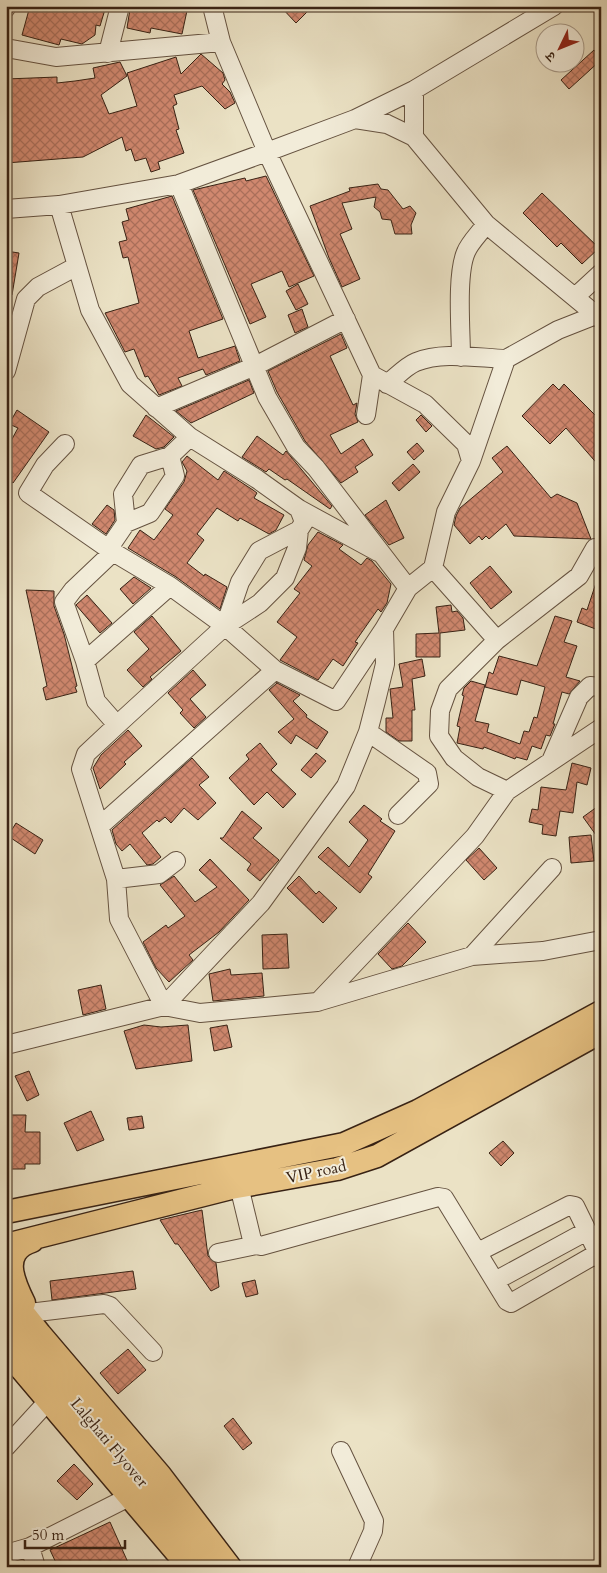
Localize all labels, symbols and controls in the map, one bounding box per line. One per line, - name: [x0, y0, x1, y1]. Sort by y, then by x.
- north arrow: [534, 22, 584, 72]
- text: उ: [541, 47, 561, 66]
- street label: VIP road: [284, 1155, 349, 1189]
- street label: Lalghati Flyover: [65, 1393, 153, 1492]
- scale bar: [25, 1518, 125, 1550]
- text: 50 m: [32, 1525, 64, 1545]

